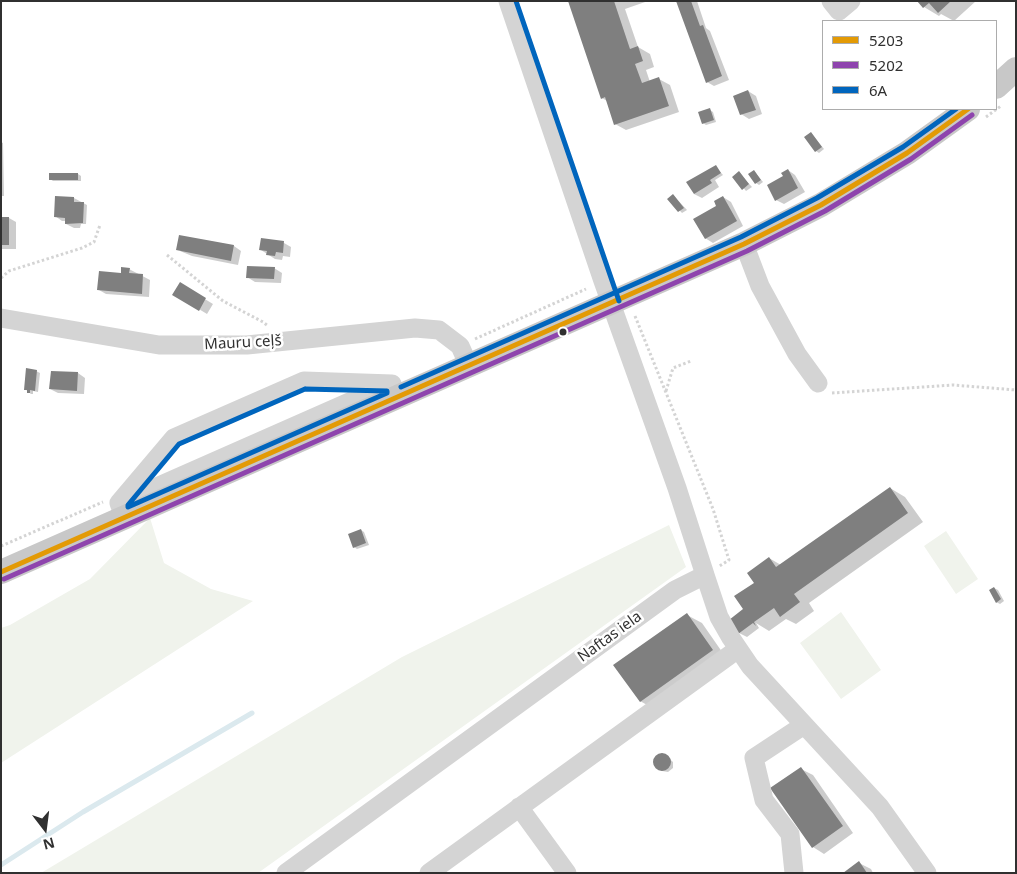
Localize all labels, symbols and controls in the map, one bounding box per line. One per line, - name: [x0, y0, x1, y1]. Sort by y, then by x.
- legend: [822, 20, 997, 110]
- text: 5203: [869, 30, 903, 50]
- text: 5202: [869, 55, 903, 75]
- text: 6A: [869, 80, 887, 100]
- unlabelled marker: [558, 327, 568, 337]
- street label: Mauru ceļš: [204, 332, 282, 354]
- street label: Naftas iela: [575, 608, 645, 666]
- north arrow: [20, 804, 70, 854]
- text: N: [41, 833, 57, 855]

